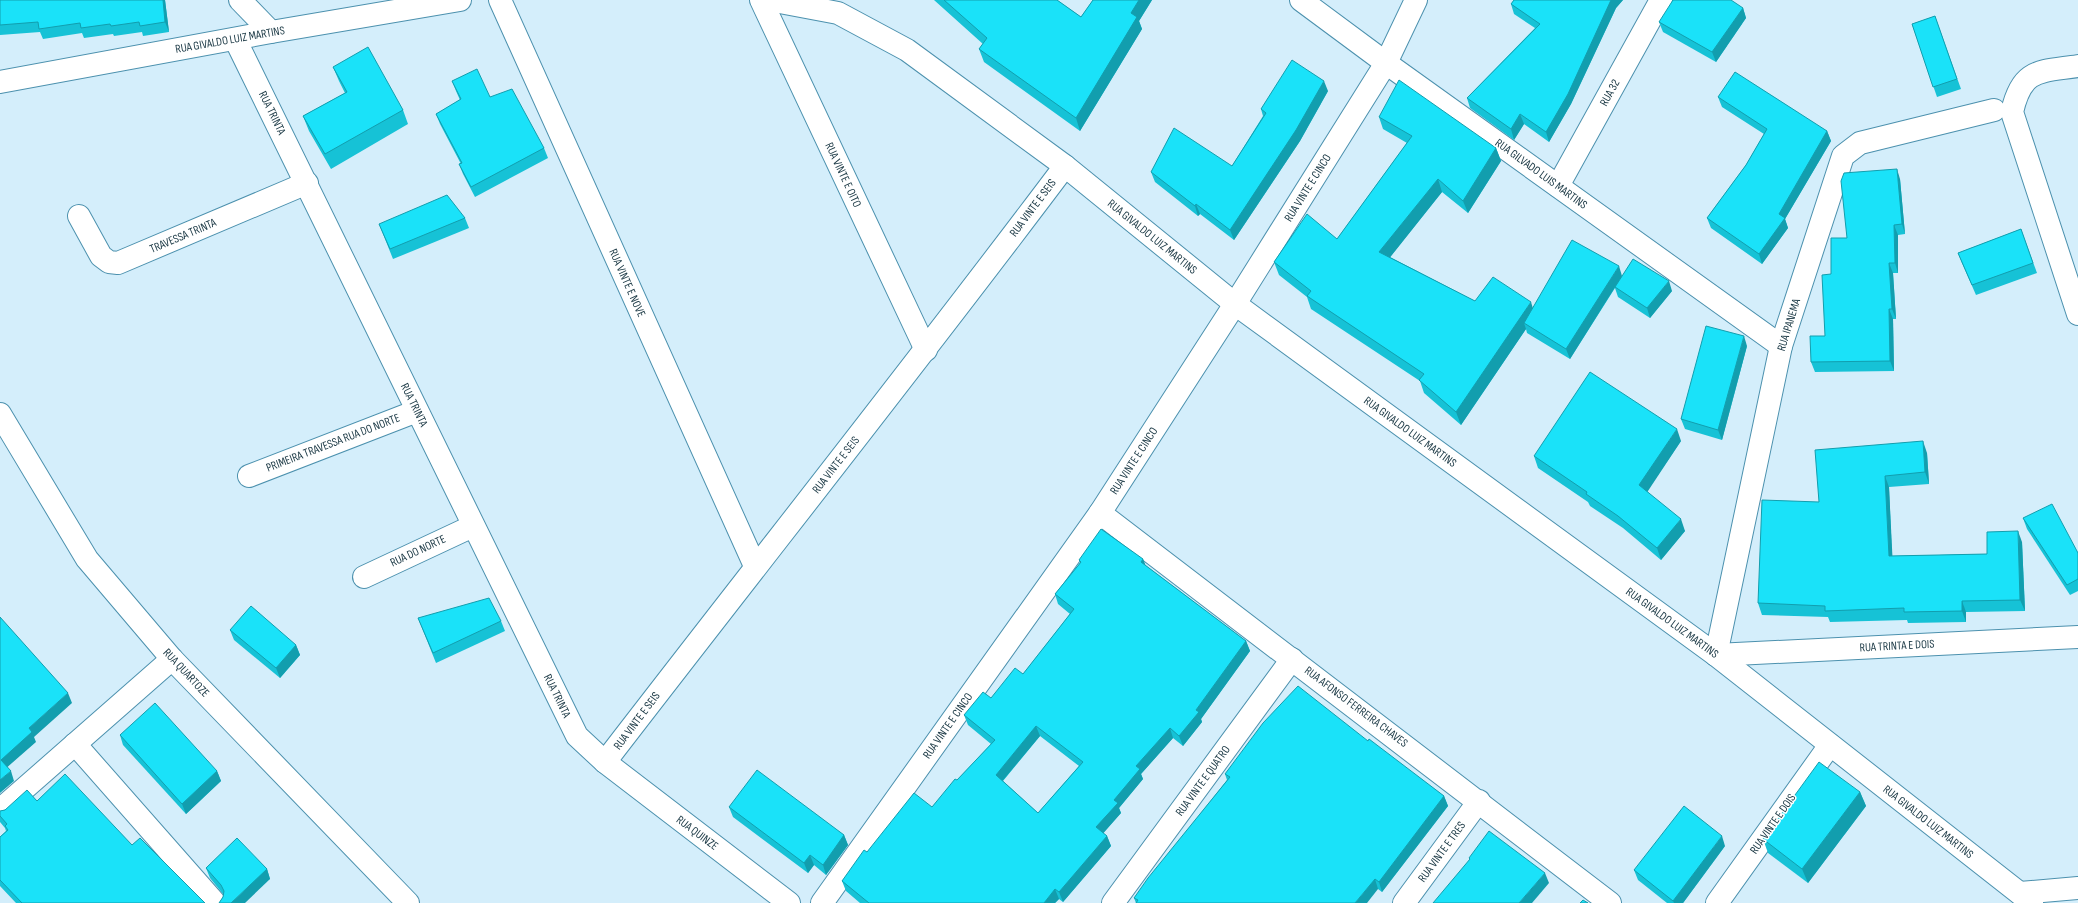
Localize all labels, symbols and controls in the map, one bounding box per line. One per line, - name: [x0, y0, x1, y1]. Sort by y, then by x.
- street label: RUA GIVALDO LUIZ MARTINS: [174, 23, 286, 57]
- street label: RUA 32: [1597, 77, 1623, 109]
- street label: RUA TRINTA: [255, 89, 289, 138]
- street label: RUA GILVADO LUIS MARTINS: [1492, 135, 1590, 213]
- street label: RUA VINTE E OITO: [821, 140, 865, 210]
- street label: RUA VINTE E CINCO: [1281, 151, 1335, 225]
- street label: RUA VINTE E SEIS: [1006, 176, 1060, 240]
- street label: RUA GIVALDO LUIZ MARTINS: [1104, 196, 1200, 278]
- street label: TRAVESSA TRINTA: [147, 215, 219, 257]
- street label: RUA VINTE E NOVE: [605, 247, 649, 320]
- street label: RUA IPANEMA: [1774, 296, 1804, 353]
- street label: RUA TRINTA: [397, 381, 431, 430]
- street label: RUA GIVALDO LUIZ MARTINS: [1361, 393, 1459, 471]
- street label: PRIMEIRA TRAVESSA RUA DO NORTE: [264, 411, 402, 475]
- street label: RUA VINTE E CINCO: [1107, 425, 1161, 497]
- street label: RUA VINTE E SEIS: [809, 433, 863, 497]
- street label: RUA DO NORTE: [388, 532, 448, 570]
- street label: RUA GIVALDO LUIZ MARTINS: [1623, 584, 1721, 662]
- street label: RUA TRINTA E DOIS: [1859, 637, 1935, 655]
- street label: RUA QUARTOZE: [160, 646, 212, 700]
- street label: RUA AFONSO FERREIRA CHAVES: [1301, 663, 1411, 751]
- street label: RUA TRINTA: [540, 672, 574, 721]
- street label: RUA VINTE E SEIS: [610, 689, 664, 753]
- street label: RUA VINTE E CINCO: [920, 690, 976, 762]
- street label: RUA VINTE E QUATRO: [1172, 743, 1234, 819]
- street label: RUA GIVALDO LUIZ MARTINS: [1880, 782, 1976, 862]
- street label: RUA VINTE E DOIS: [1747, 791, 1799, 857]
- street label: RUA QUINZE: [673, 812, 721, 854]
- street label: RUA VINTE E TRES: [1415, 819, 1469, 885]

